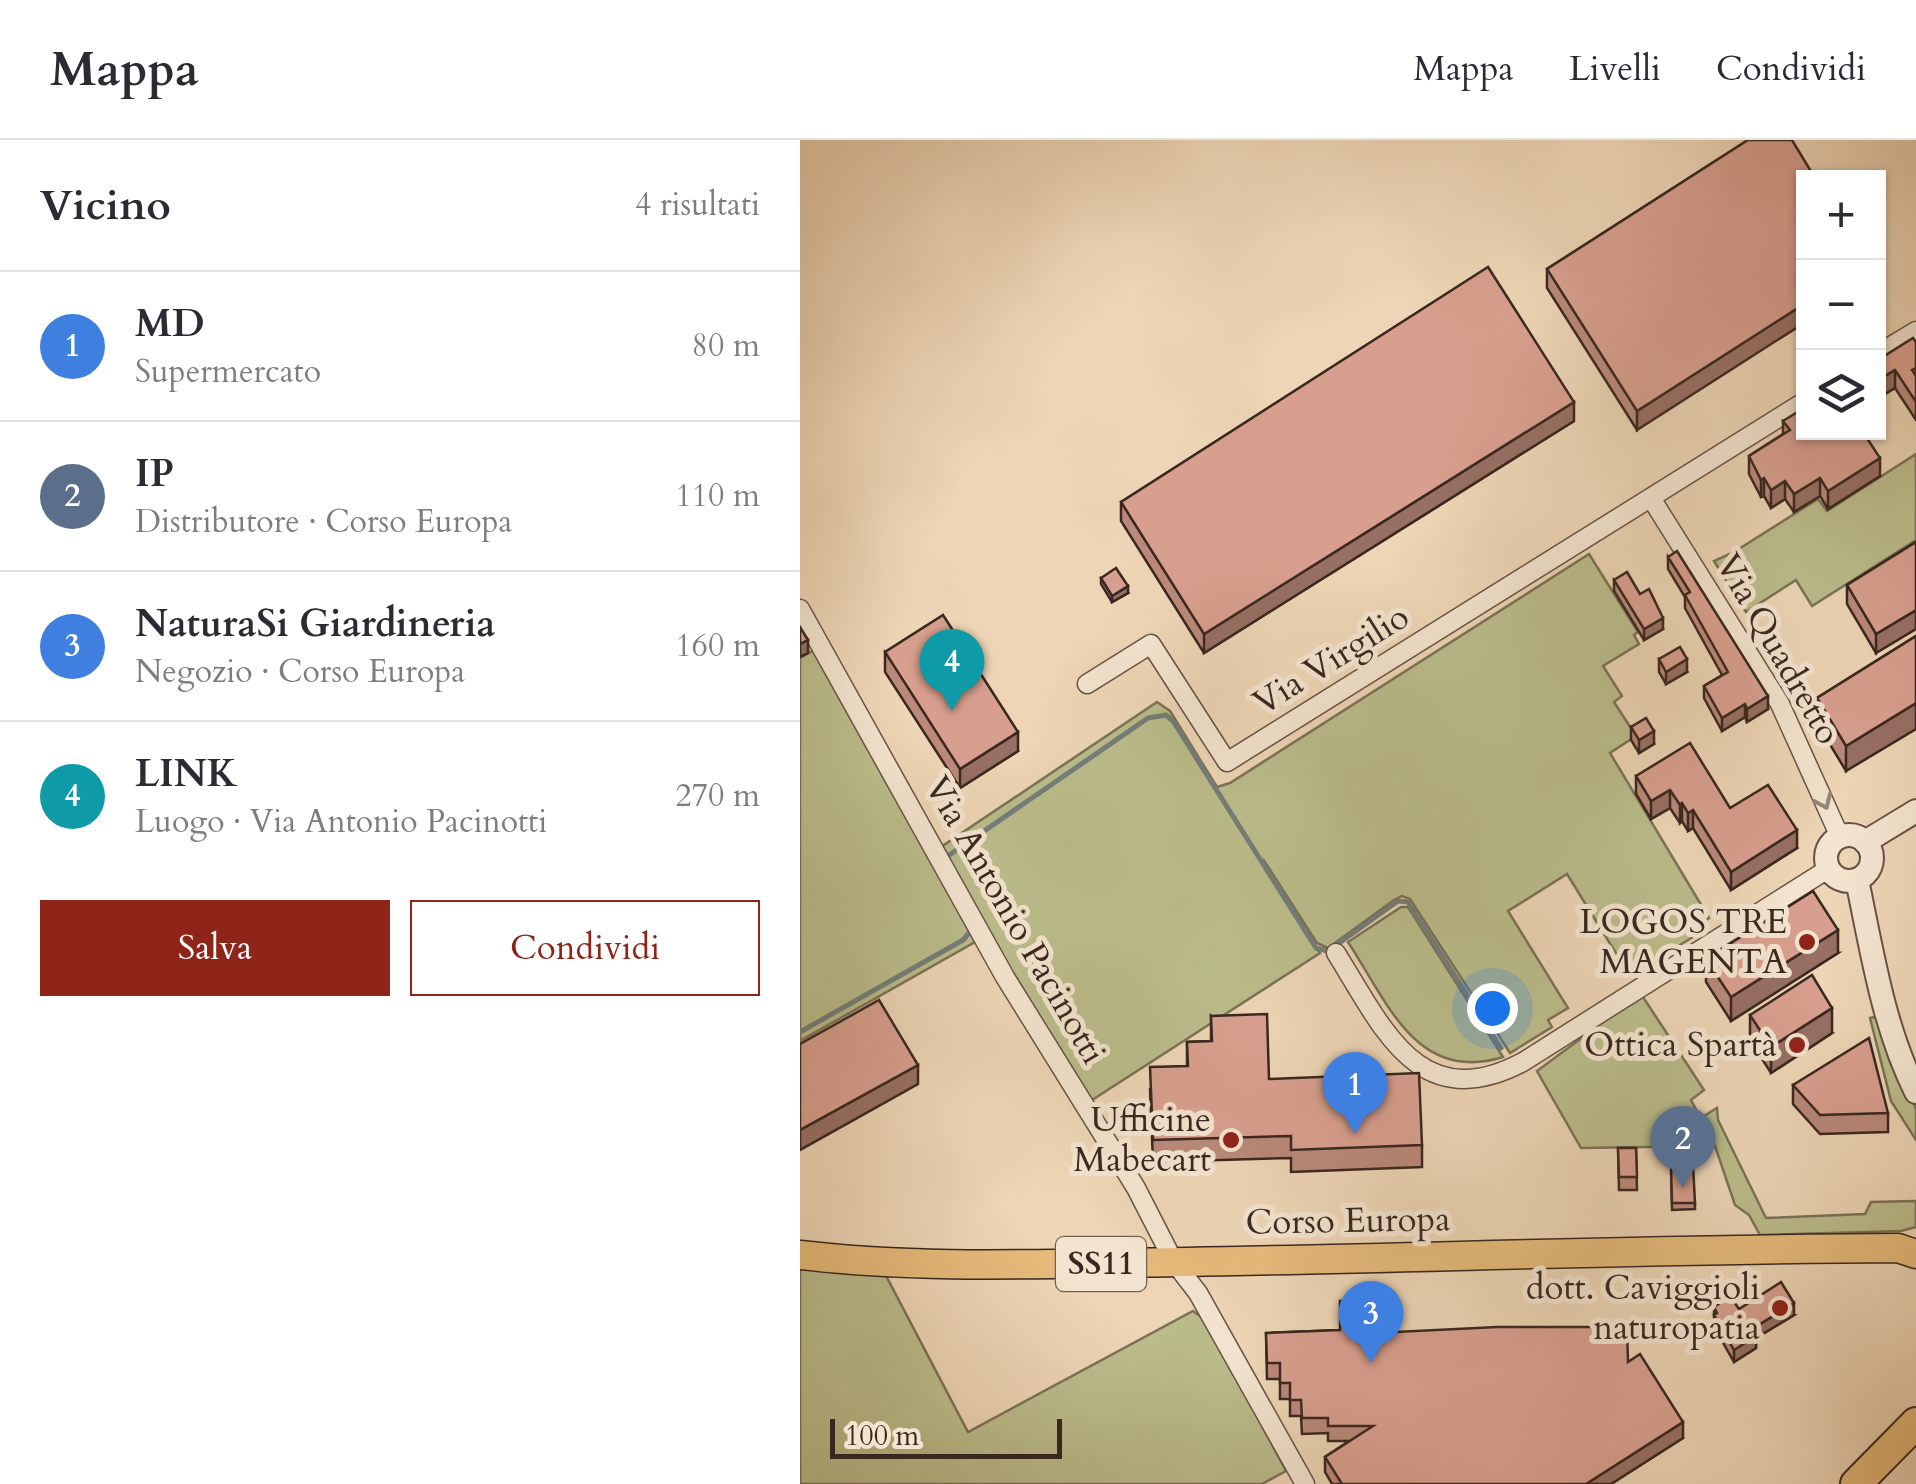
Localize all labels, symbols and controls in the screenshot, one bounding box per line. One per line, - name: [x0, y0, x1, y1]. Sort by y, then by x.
- text: Mappa: [50, 37, 199, 102]
- text: Mappa: [1413, 45, 1514, 93]
- text: Livelli: [1569, 45, 1661, 93]
- text: Condividi: [1716, 45, 1866, 93]
- map controls: [1796, 170, 1886, 440]
- button: +: [1796, 170, 1886, 260]
- text: Vicino: [40, 177, 171, 234]
- text: 4 risultati: [635, 183, 760, 227]
- button: −: [1796, 260, 1886, 350]
- text: MD: [135, 298, 204, 350]
- text: 1: [64, 324, 81, 368]
- text: 80 m: [692, 324, 760, 368]
- text: Supermercato: [135, 350, 321, 394]
- button: layers: [1796, 350, 1886, 440]
- text: IP: [135, 448, 174, 500]
- text: 2: [64, 474, 81, 518]
- text: 110 m: [675, 474, 760, 518]
- text: Distributore · Corso Europa: [135, 500, 512, 544]
- street label: Via Quadretto: [1704, 545, 1852, 753]
- street label: Via Virgilio: [1244, 593, 1418, 727]
- text: NaturaSi Giardineria: [135, 598, 495, 650]
- text: 3: [64, 624, 81, 668]
- text: 160 m: [675, 624, 760, 668]
- pin: 4: [920, 628, 984, 711]
- text: Negozio · Corso Europa: [135, 650, 465, 694]
- text: LINK: [135, 748, 238, 800]
- street label: Via Antonio Pacinotti: [913, 767, 1117, 1073]
- text: 4: [64, 774, 81, 818]
- text: 270 m: [675, 774, 760, 818]
- one-way arrow: [1812, 792, 1832, 810]
- text: Luogo · Via Antonio Pacinotti: [135, 800, 547, 844]
- place label: LOGOS TRE MAGENTA: [1579, 898, 1787, 986]
- button: Salva: [40, 900, 390, 996]
- button: Condividi: [410, 900, 760, 996]
- marker: LOGOS TRE MAGENTA: [1796, 931, 1818, 953]
- your location: [1467, 983, 1518, 1034]
- place label: Ottica Spartà: [1584, 1021, 1777, 1069]
- marker: Ottica Spartà: [1786, 1034, 1808, 1056]
- pin: 1: [1322, 1052, 1388, 1134]
- place label: Ufficine Mabecart: [1073, 1096, 1211, 1184]
- pin: 2: [1650, 1106, 1716, 1188]
- marker: Ufficine Mabecart: [1220, 1129, 1242, 1151]
- street label: Corso Europa: [1245, 1195, 1451, 1247]
- road number: SS11: [1056, 1237, 1146, 1291]
- place label: dott. Caviggioli naturopatia: [1526, 1264, 1760, 1352]
- pin: 3: [1338, 1280, 1404, 1363]
- marker: dott. Caviggioli naturopatia: [1769, 1297, 1791, 1319]
- scale bar: [830, 1414, 1062, 1458]
- text: 100 m: [845, 1417, 919, 1455]

